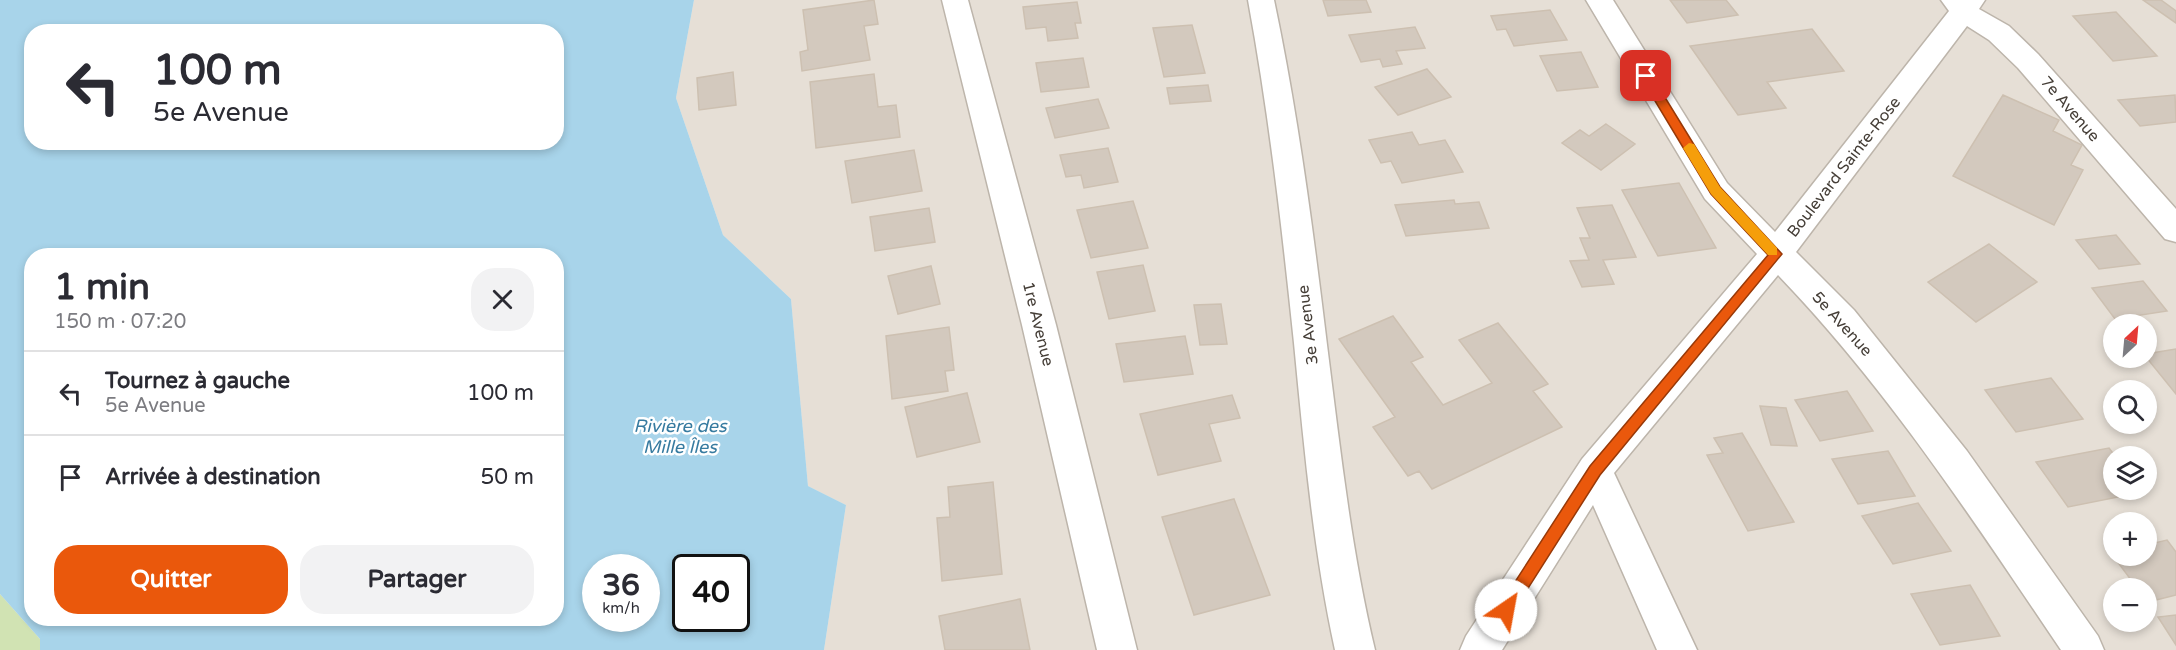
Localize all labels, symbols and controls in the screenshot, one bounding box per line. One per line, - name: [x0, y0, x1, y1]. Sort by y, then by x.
- text: 100 m: [153, 45, 282, 96]
- icon: left: [54, 48, 132, 126]
- pin: [1620, 50, 1671, 101]
- icon: arrive: [1629, 59, 1662, 92]
- street label: 7e Avenue: [2036, 72, 2104, 146]
- street label: Boulevard Sainte-Rose: [1783, 93, 1905, 241]
- text: 5e Avenue: [153, 96, 289, 129]
- text: 1 min: [54, 266, 150, 309]
- button: close: [471, 268, 534, 331]
- street label: 1re Avenue: [1018, 280, 1058, 368]
- street label: 3e Avenue: [1293, 284, 1323, 366]
- street label: 5e Avenue: [1808, 287, 1876, 361]
- text: 150 m · 07:20: [54, 310, 186, 334]
- north arrow: [2103, 314, 2157, 368]
- map controls: [2103, 314, 2157, 632]
- text: Tournez à gauche: [105, 368, 290, 394]
- icon: left: [54, 377, 87, 410]
- text: 100 m: [467, 380, 534, 406]
- button: search: [2103, 380, 2157, 434]
- text: 5e Avenue: [105, 394, 206, 418]
- water label: Rivière des Mille Îles: [633, 415, 728, 458]
- button: layers: [2103, 446, 2157, 500]
- icon: arrive: [54, 461, 87, 494]
- text: Arrivée à destination: [105, 464, 321, 490]
- text: 50 m: [480, 464, 534, 490]
- button: +: [2103, 512, 2157, 566]
- button: Quitter: [54, 545, 288, 614]
- button: Partager: [300, 545, 534, 614]
- speed limit sign: 40: [672, 554, 750, 632]
- text: 36: [602, 567, 640, 604]
- position arrow: [1474, 578, 1538, 642]
- button: −: [2103, 578, 2157, 632]
- text: km/h: [602, 599, 640, 617]

